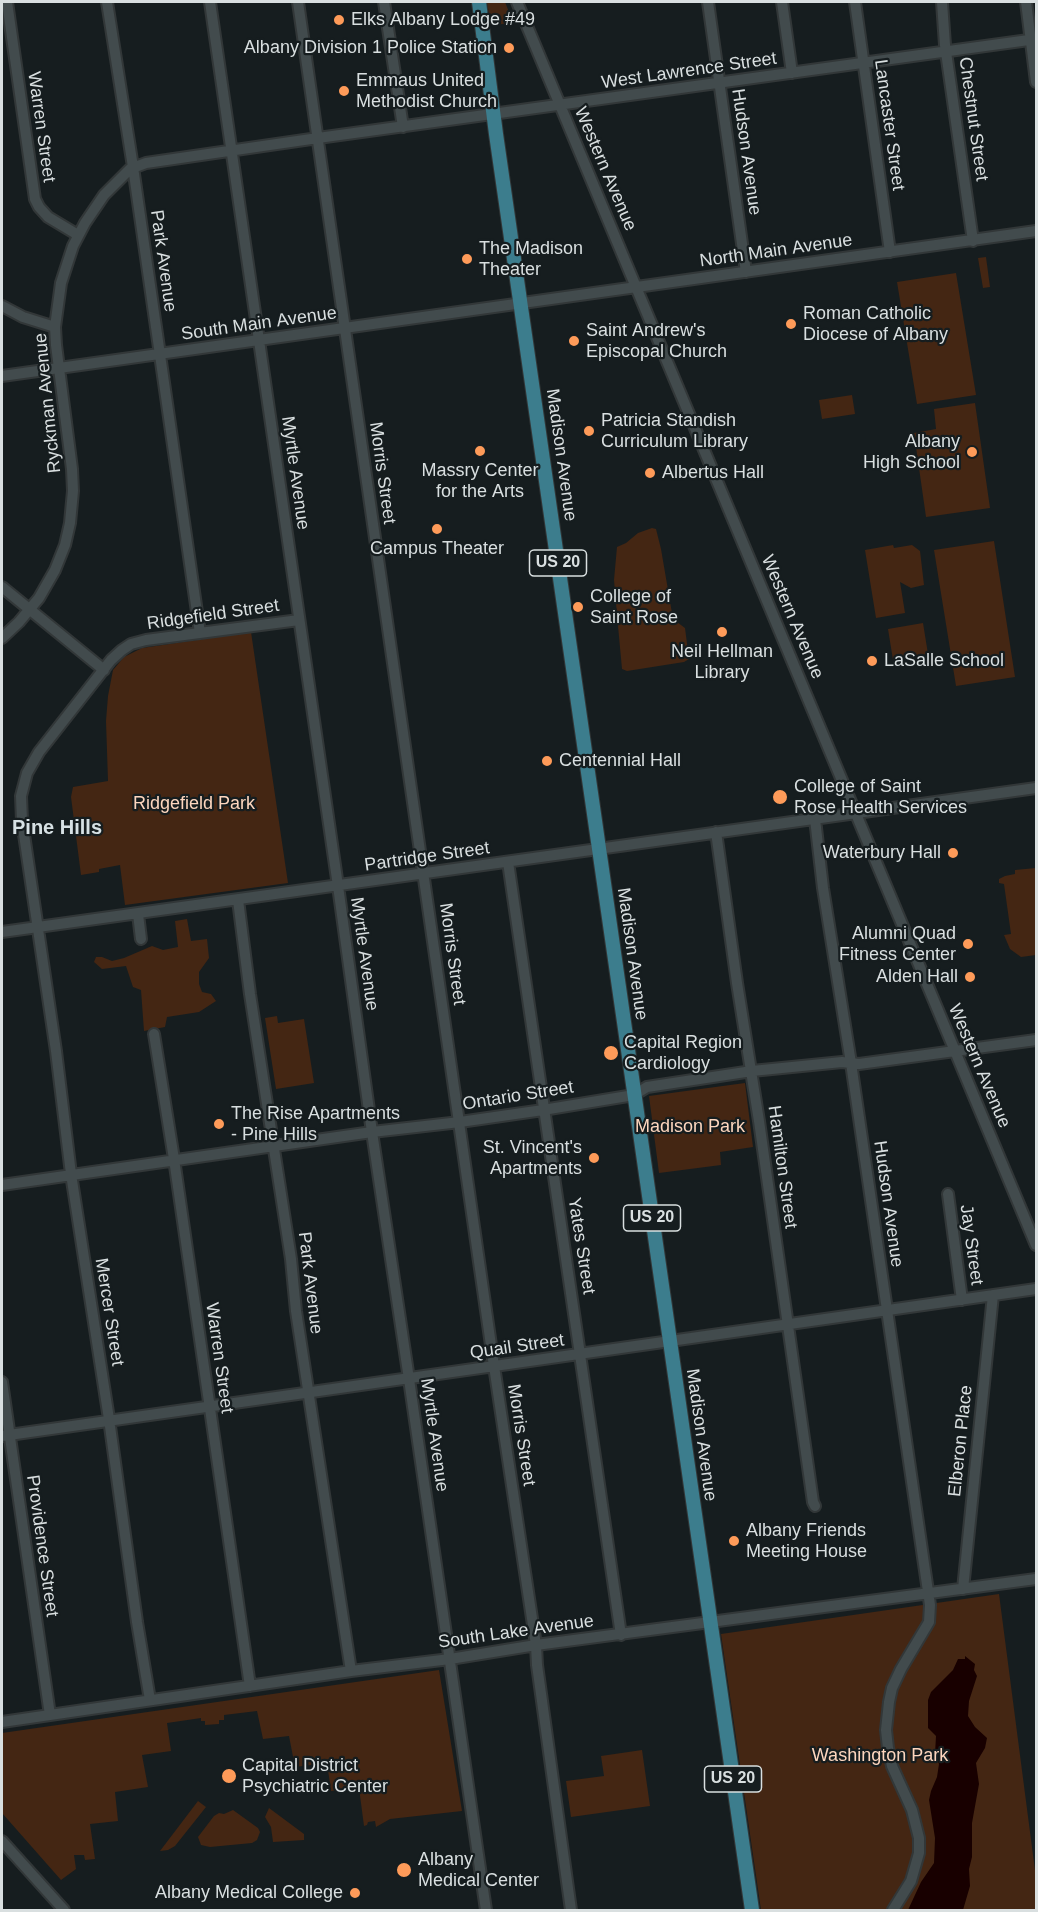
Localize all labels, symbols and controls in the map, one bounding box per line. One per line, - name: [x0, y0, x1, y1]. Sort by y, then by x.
- place label: Elks Albany Lodge #49: [351, 9, 535, 31]
- marker: Elks Albany Lodge #49: [332, 13, 346, 27]
- place label: Albany Division 1 Police Station: [244, 37, 497, 59]
- marker: Albany Division 1 Police Station: [502, 41, 516, 55]
- street label: West Lawrence Street: [600, 48, 778, 94]
- street label: Chestnut Street: [954, 56, 992, 182]
- street label: Lancaster Street: [869, 58, 909, 192]
- street label: Warren Street: [23, 70, 59, 184]
- place label: Emmaus United Methodist Church: [356, 70, 497, 112]
- marker: Emmaus United Methodist Church: [337, 84, 351, 98]
- street label: Hudson Avenue: [726, 87, 766, 217]
- street label: Western Avenue: [569, 104, 641, 234]
- street label: Park Avenue: [145, 209, 181, 313]
- street label: North Main Avenue: [698, 230, 854, 272]
- place label: The Madison Theater: [479, 238, 583, 280]
- marker: The Madison Theater: [460, 252, 474, 266]
- street label: South Main Avenue: [180, 302, 338, 346]
- place label: Roman Catholic Diocese of Albany: [803, 303, 948, 346]
- marker: Roman Catholic Diocese of Albany: [784, 317, 798, 331]
- place label: Saint Andrew's Episcopal Church: [586, 320, 727, 362]
- street label: Ryckman Avenue: [30, 332, 66, 474]
- marker: Saint Andrew's Episcopal Church: [567, 334, 581, 348]
- street label: Madison Avenue: [541, 387, 581, 523]
- place label: Patricia Standish Curriculum Library: [601, 410, 748, 452]
- street label: Myrtle Avenue: [276, 415, 314, 531]
- street label: Morris Street: [364, 420, 400, 526]
- marker: Patricia Standish Curriculum Library: [582, 424, 596, 438]
- place label: Albany High School: [863, 431, 960, 474]
- marker: Massry Center for the Arts: [473, 444, 487, 458]
- marker: Albany High School: [965, 445, 979, 459]
- place label: Massry Center for the Arts: [421, 460, 539, 502]
- place label: Albertus Hall: [662, 462, 764, 484]
- marker: Albertus Hall: [643, 466, 657, 480]
- marker: Campus Theater: [430, 522, 444, 536]
- place label: Campus Theater: [370, 538, 504, 560]
- road number: US 20: [530, 550, 586, 576]
- street label: Western Avenue: [756, 552, 828, 682]
- place label: College of Saint Rose: [590, 586, 678, 628]
- street label: Ridgefield Street: [146, 595, 280, 635]
- marker: College of Saint Rose: [571, 600, 585, 614]
- marker: Neil Hellman Library: [715, 625, 729, 639]
- place label: Neil Hellman Library: [671, 641, 773, 684]
- place label: LaSalle School: [884, 650, 1004, 672]
- marker: LaSalle School: [865, 654, 879, 668]
- place label: Centennial Hall: [559, 750, 681, 772]
- marker: Centennial Hall: [540, 754, 554, 768]
- place label: College of Saint Rose Health Services: [794, 776, 967, 818]
- marker: College of Saint Rose Health Services: [771, 788, 789, 806]
- park label: Ridgefield Park: [133, 793, 255, 815]
- district label: Pine Hills: [12, 816, 102, 840]
- street label: Partridge Street: [363, 838, 491, 876]
- place label: Waterbury Hall: [823, 842, 941, 864]
- marker: Waterbury Hall: [946, 846, 960, 860]
- street label: Madison Avenue: [612, 886, 652, 1022]
- street label: Myrtle Avenue: [345, 896, 383, 1012]
- street label: Morris Street: [434, 901, 470, 1007]
- place label: Alumni Quad Fitness Center: [839, 923, 956, 966]
- marker: Alumni Quad Fitness Center: [961, 937, 975, 951]
- place label: Alden Hall: [876, 966, 958, 988]
- marker: Alden Hall: [963, 970, 977, 984]
- street label: Western Avenue: [943, 1001, 1015, 1131]
- place label: Capital Region Cardiology: [624, 1032, 742, 1074]
- marker: Capital Region Cardiology: [602, 1044, 620, 1062]
- street label: Ontario Street: [461, 1077, 575, 1115]
- place label: The Rise Apartments - Pine Hills: [231, 1103, 400, 1146]
- street label: Hamilton Street: [763, 1104, 801, 1230]
- park label: Madison Park: [635, 1116, 745, 1138]
- marker: The Rise Apartments - Pine Hills: [212, 1117, 226, 1131]
- place label: St. Vincent's Apartments: [483, 1137, 582, 1180]
- street label: Hudson Avenue: [868, 1139, 908, 1269]
- marker: St. Vincent's Apartments: [587, 1151, 601, 1165]
- street label: Yates Street: [563, 1196, 599, 1296]
- street label: Jay Street: [955, 1203, 987, 1287]
- road number: US 20: [624, 1205, 680, 1231]
- street label: Park Avenue: [293, 1231, 327, 1335]
- street label: Mercer Street: [90, 1256, 128, 1368]
- street label: Warren Street: [201, 1301, 237, 1415]
- street label: Quail Street: [468, 1330, 566, 1364]
- street label: Madison Avenue: [681, 1367, 721, 1503]
- street label: Myrtle Avenue: [415, 1377, 453, 1493]
- street label: Morris Street: [502, 1382, 540, 1488]
- street label: Elberon Place: [944, 1384, 978, 1498]
- street label: Providence Street: [21, 1474, 63, 1618]
- place label: Albany Friends Meeting House: [746, 1520, 867, 1562]
- marker: Albany Friends Meeting House: [727, 1534, 741, 1548]
- street label: South Lake Avenue: [437, 1610, 595, 1654]
- park label: Washington Park: [812, 1745, 948, 1767]
- place label: Capital District Psychiatric Center: [242, 1755, 388, 1798]
- road number: US 20: [704, 1766, 762, 1792]
- marker: Capital District Psychiatric Center: [220, 1767, 238, 1785]
- place label: Albany Medical Center: [418, 1849, 539, 1892]
- marker: Albany Medical Center: [395, 1861, 413, 1879]
- place label: Albany Medical College: [155, 1882, 343, 1904]
- marker: Albany Medical College: [348, 1886, 362, 1900]

